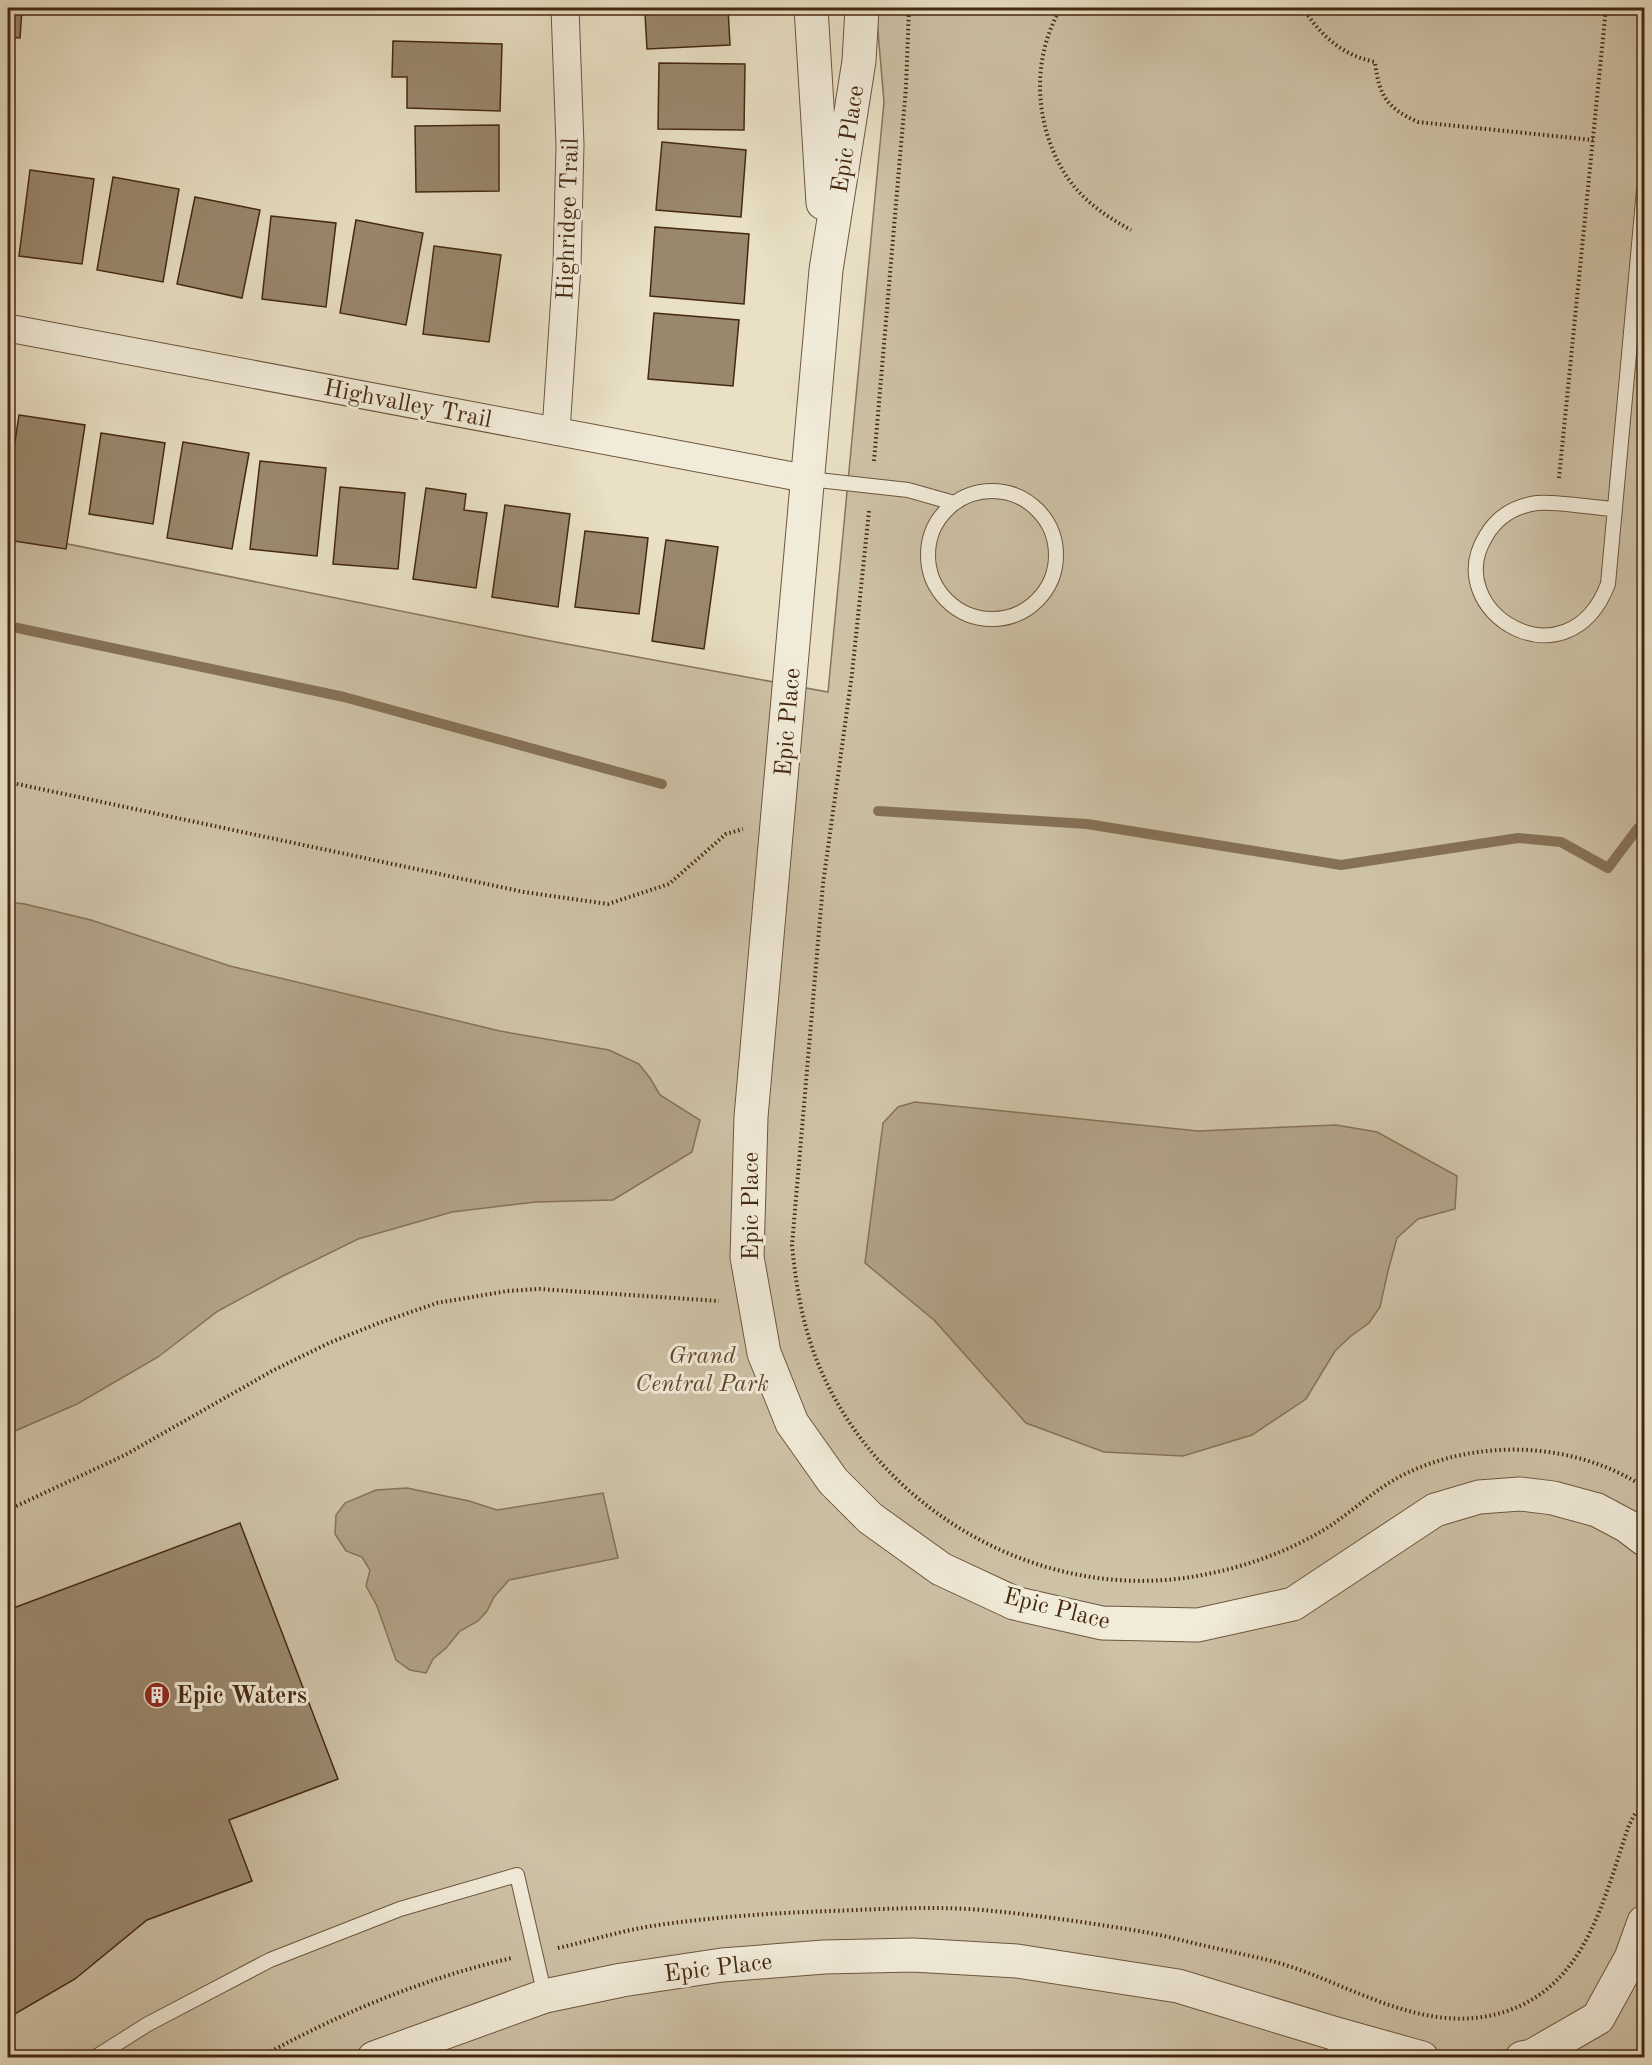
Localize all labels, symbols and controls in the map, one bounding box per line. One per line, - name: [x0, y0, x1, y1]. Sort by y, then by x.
- street label: Epic Place: [829, 84, 869, 195]
- street label: Highridge Trail: [554, 137, 584, 301]
- street label: Highvalley Trail: [322, 377, 494, 433]
- street label: Epic Place: [772, 667, 806, 777]
- street label: Epic Place: [740, 1152, 764, 1260]
- park label: Grand Central Park: [635, 1345, 769, 1397]
- street label: Epic Place: [1001, 1585, 1112, 1635]
- building icon: Epic Waters: [142, 1680, 172, 1710]
- place label: Epic Waters: [176, 1685, 307, 1709]
- street label: Epic Place: [663, 1950, 774, 1988]

